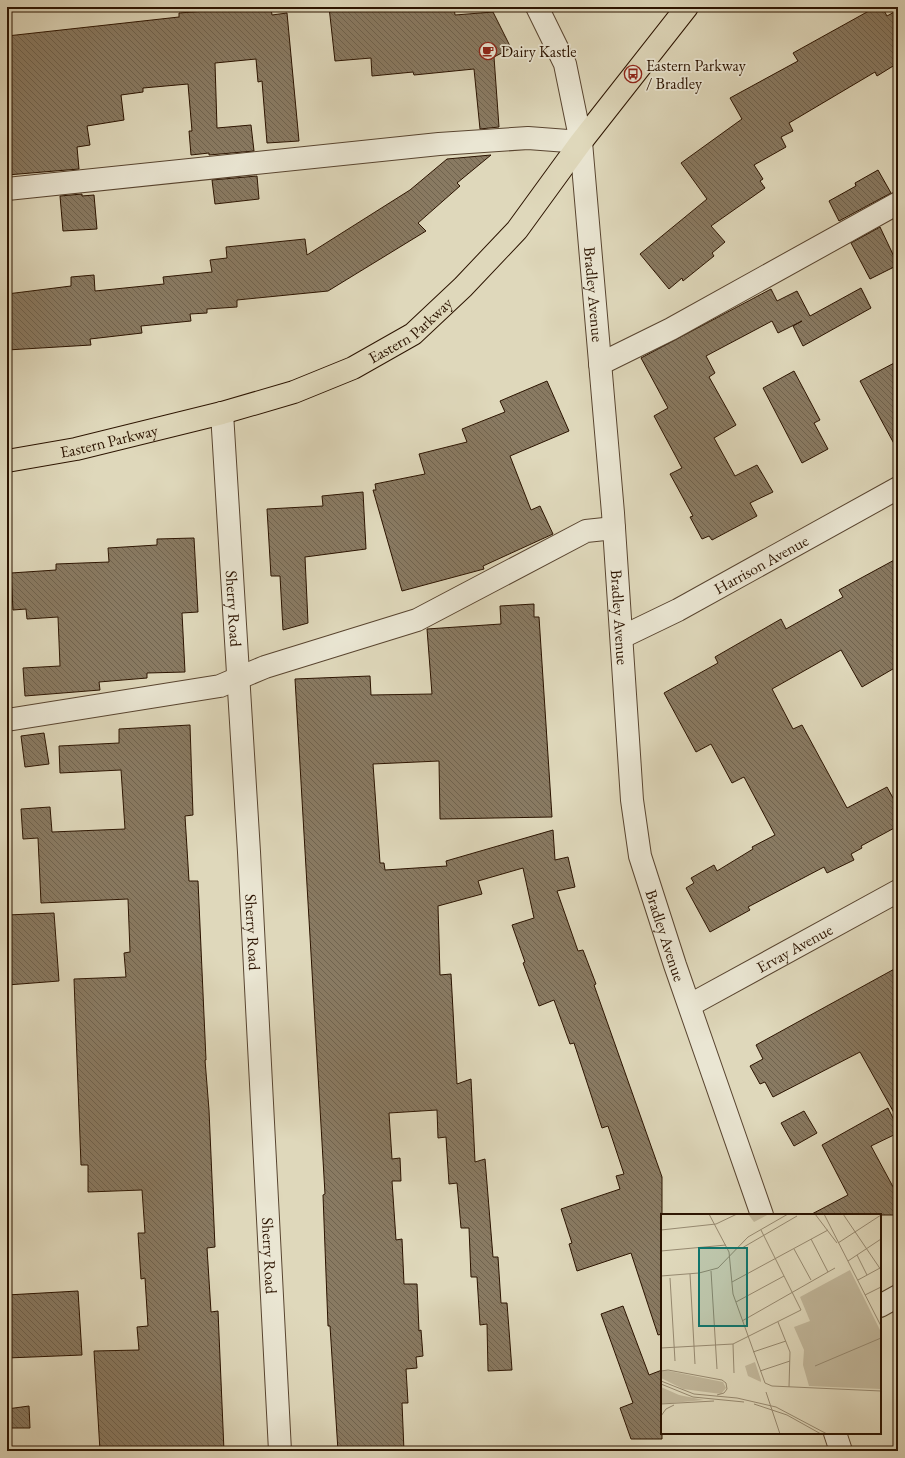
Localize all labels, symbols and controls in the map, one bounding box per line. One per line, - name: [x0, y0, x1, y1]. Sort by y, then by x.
- cafe icon: Dairy Kastle: [478, 41, 498, 61]
- place label: Dairy Kastle: [501, 41, 576, 62]
- place label: Eastern Parkway / Bradley: [646, 55, 747, 94]
- bus stop icon: Eastern Parkway / Bradley: [623, 64, 643, 84]
- street label: Bradley Avenue: [580, 246, 609, 343]
- street label: Eastern Parkway: [364, 292, 457, 368]
- street label: Eastern Parkway: [59, 418, 161, 462]
- street label: Harrison Avenue: [710, 529, 812, 599]
- street label: Bradley Avenue: [606, 569, 634, 666]
- street label: Sherry Road: [221, 570, 247, 648]
- street label: Bradley Avenue: [641, 887, 690, 984]
- street label: Sherry Road: [241, 893, 266, 972]
- street label: Ervay Avenue: [753, 919, 836, 977]
- inset map: [661, 1214, 881, 1434]
- street label: Sherry Road: [257, 1217, 282, 1295]

